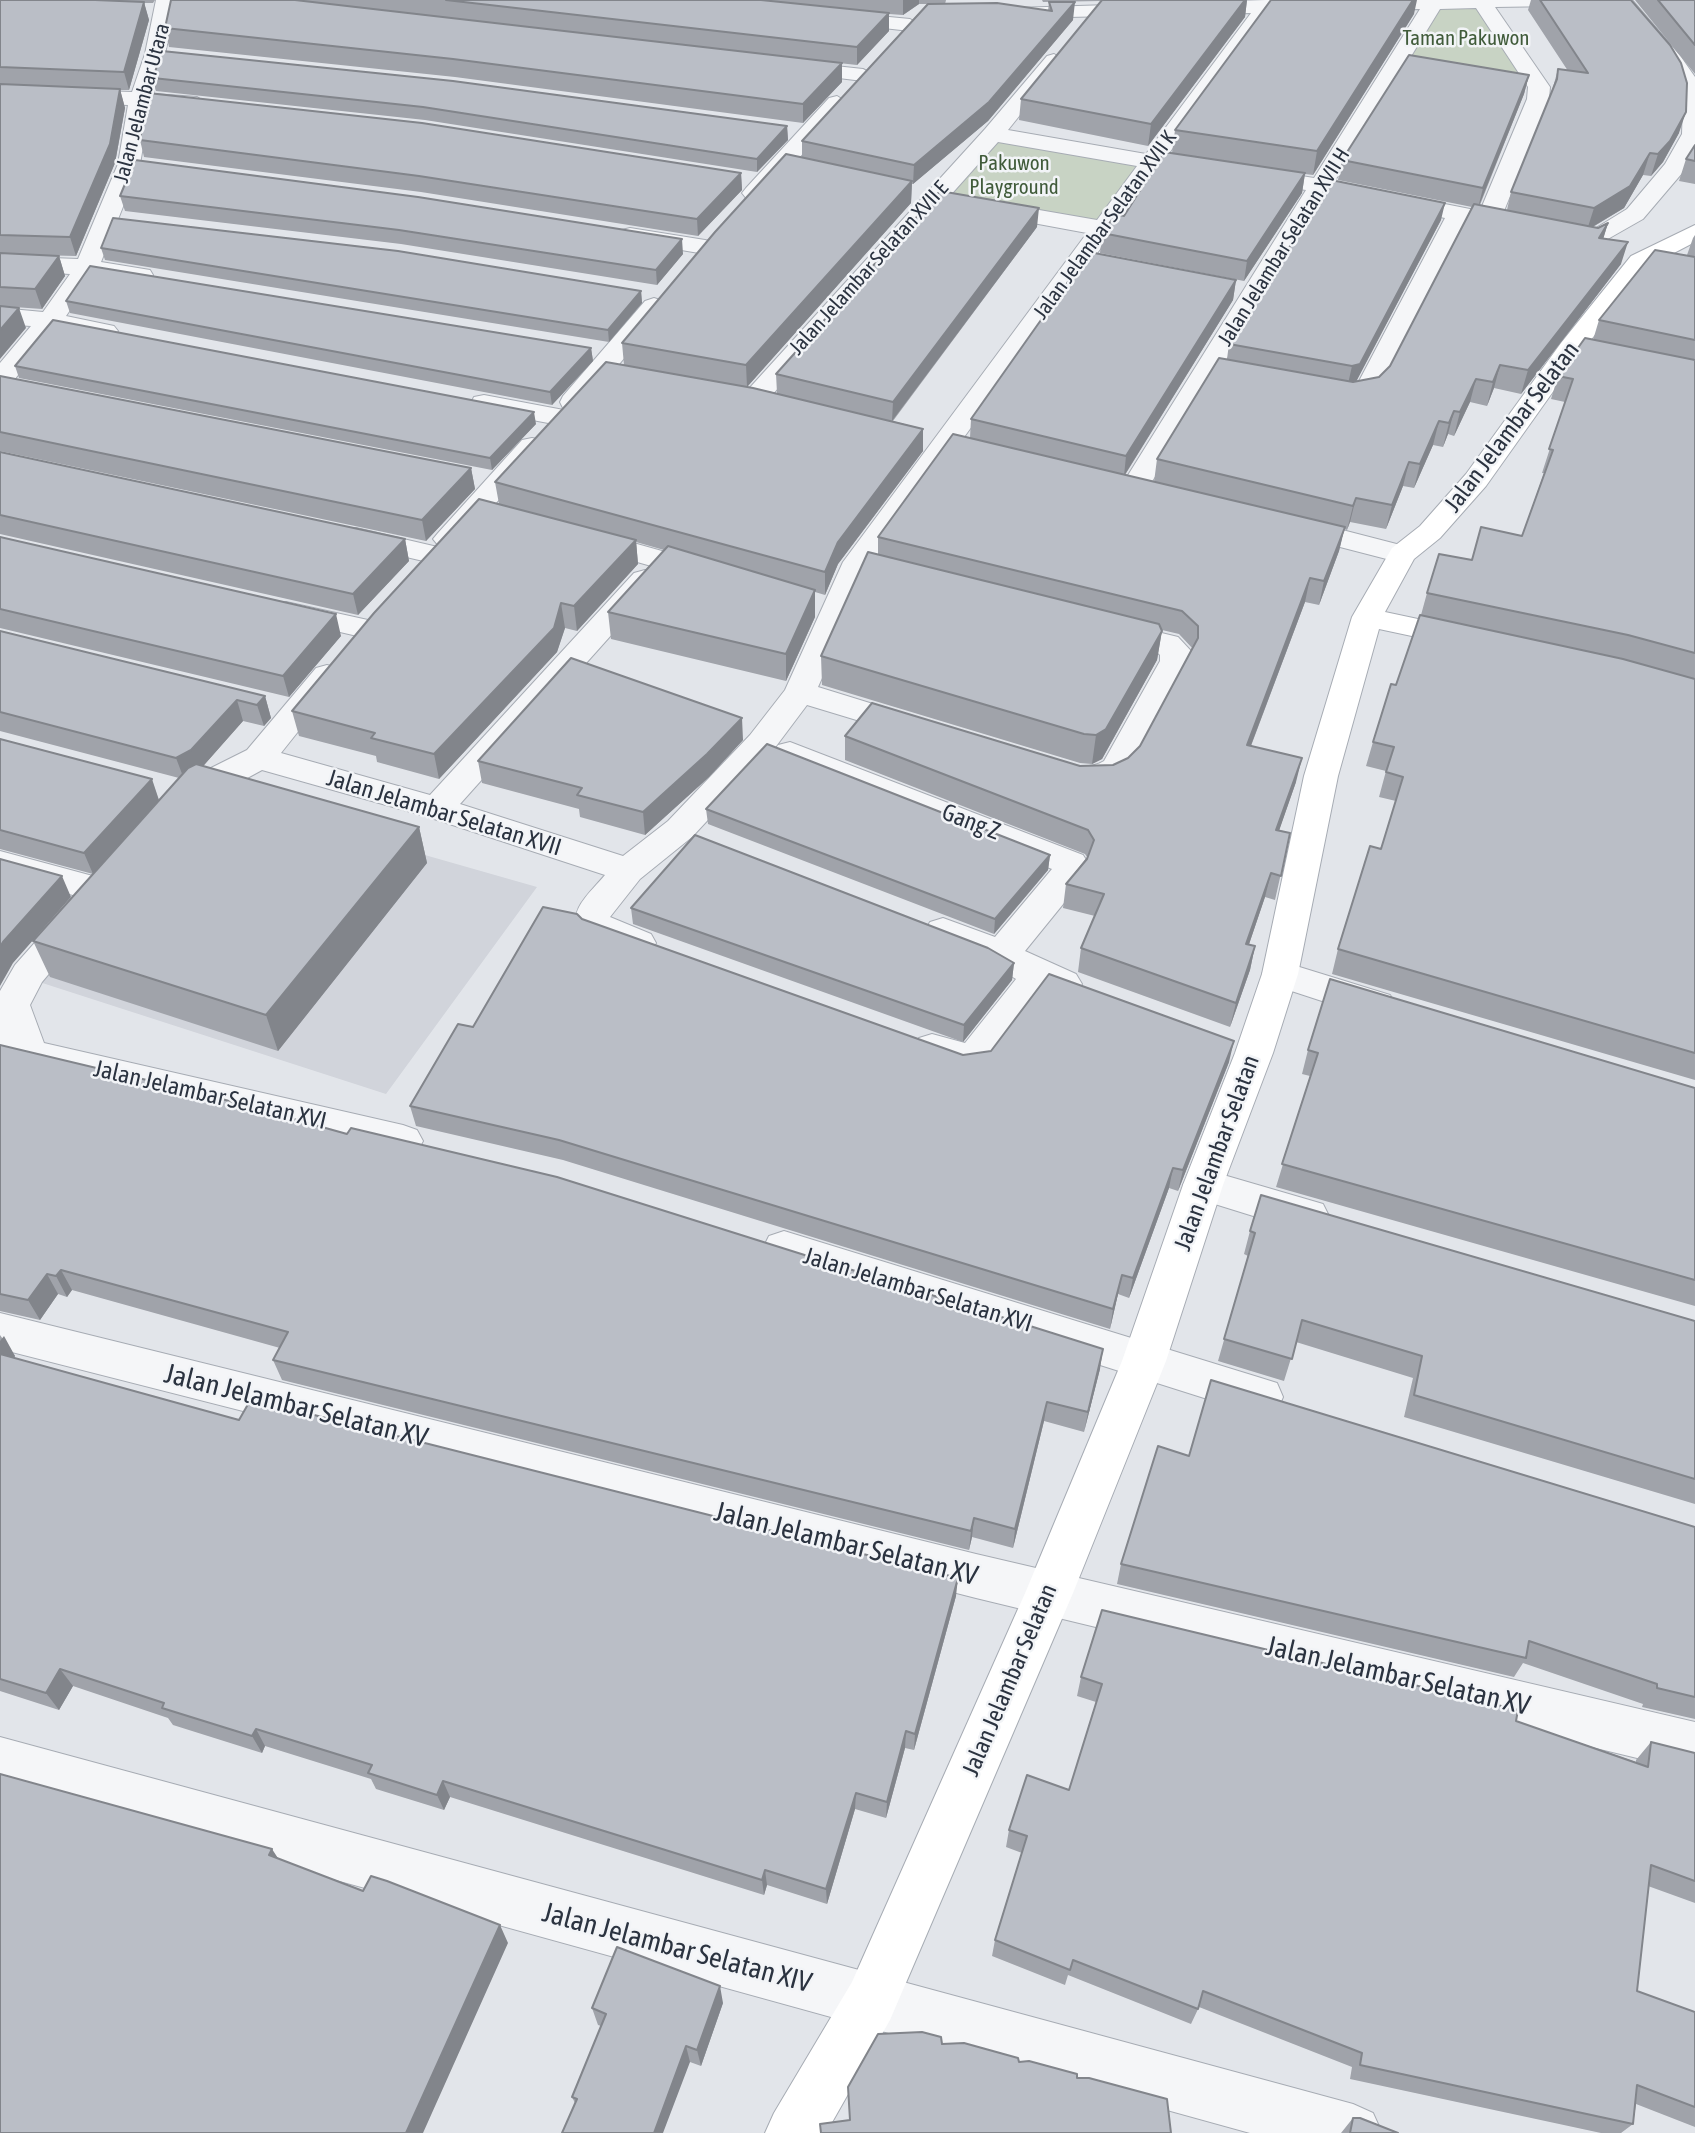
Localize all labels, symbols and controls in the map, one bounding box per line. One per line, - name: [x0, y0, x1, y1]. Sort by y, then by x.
- street label: Jalan Jelambar Utara: [109, 20, 175, 186]
- park label: Taman Pakuwon: [1403, 25, 1529, 51]
- street label: Jalan Jelambar Selatan XVII K: [1028, 126, 1182, 324]
- street label: Jalan Jelambar Selatan XVII H: [1213, 143, 1355, 351]
- park label: Pakuwon Playground: [969, 150, 1059, 200]
- street label: Jalan Jelambar Selatan XVII E: [784, 176, 954, 360]
- street label: Jalan Jelambar Selatan: [1439, 336, 1585, 518]
- street label: Jalan Jelambar Selatan XVII: [323, 764, 565, 862]
- street label: Gang Z: [938, 798, 1004, 846]
- street label: Jalan Jelambar Selatan: [1168, 1051, 1266, 1255]
- street label: Jalan Jelambar Selatan XVI: [91, 1054, 329, 1136]
- street label: Jalan Jelambar Selatan XVI: [800, 1241, 1036, 1339]
- street label: Jalan Jelambar Selatan XV: [161, 1357, 431, 1455]
- street label: Jalan Jelambar Selatan XV: [711, 1495, 981, 1593]
- street label: Jalan Jelambar Selatan: [957, 1580, 1063, 1780]
- street label: Jalan Jelambar Selatan XV: [1263, 1629, 1533, 1723]
- street label: Jalan Jelambar Selatan XIV: [539, 1896, 815, 2000]

